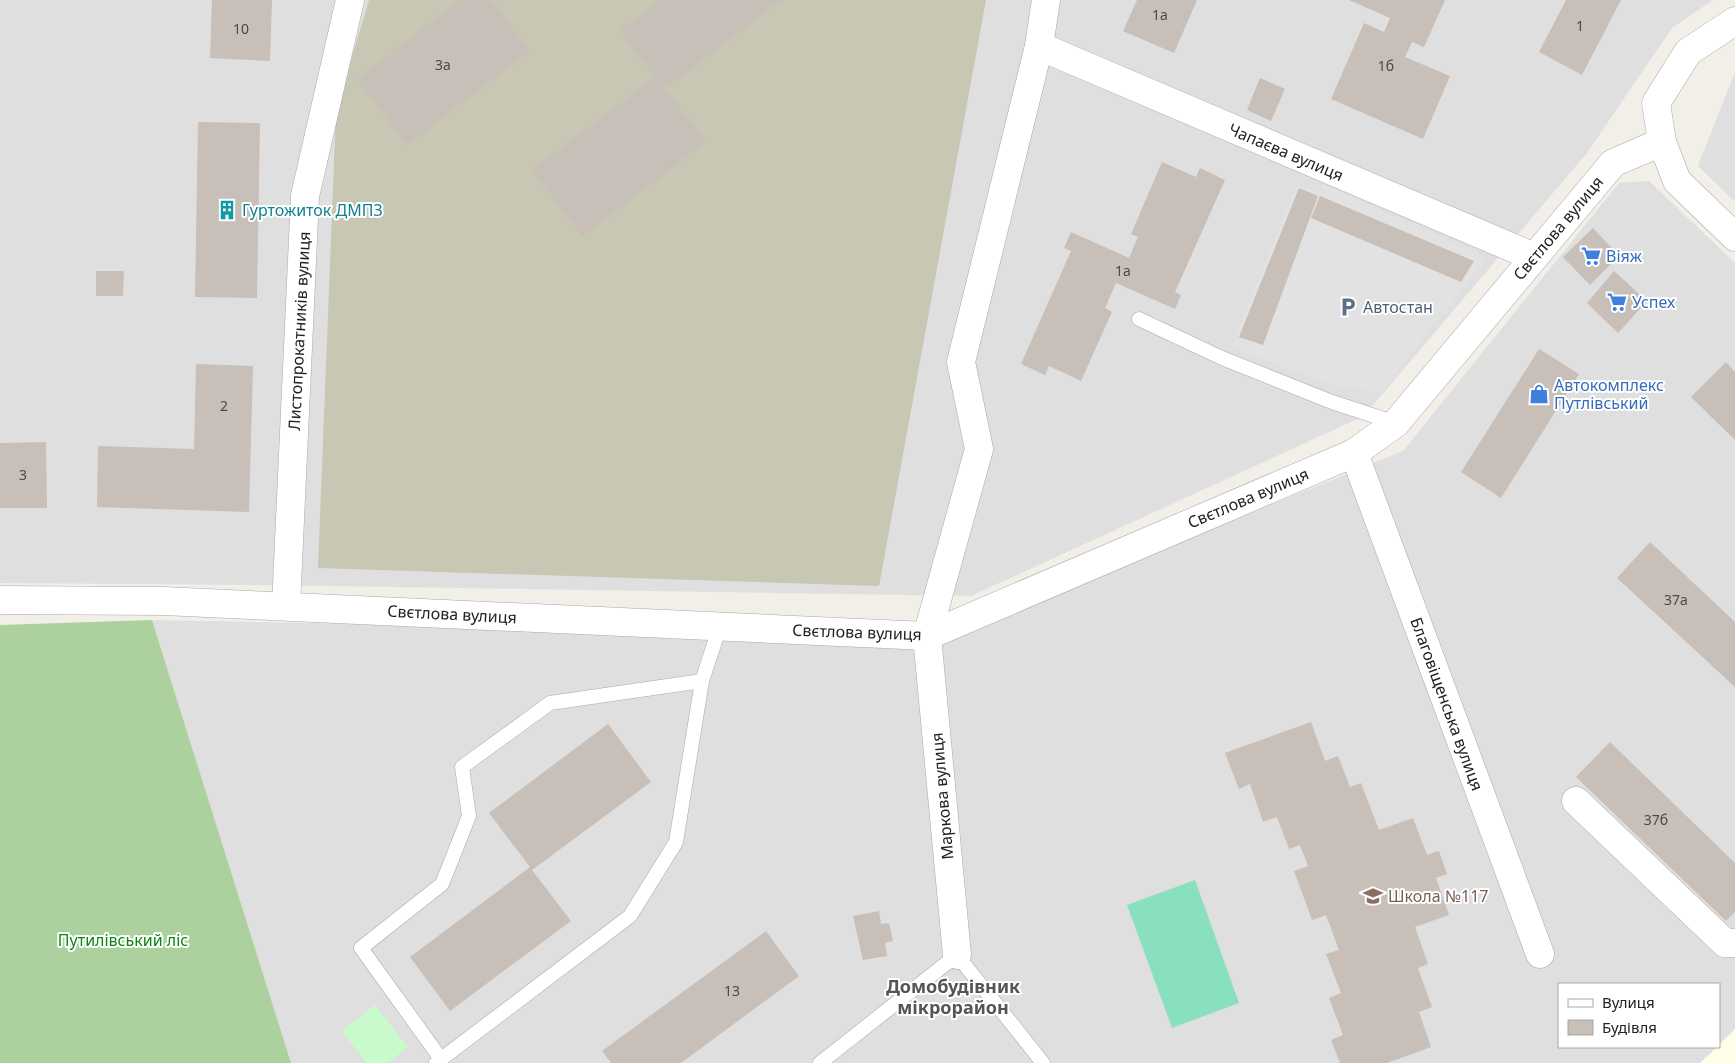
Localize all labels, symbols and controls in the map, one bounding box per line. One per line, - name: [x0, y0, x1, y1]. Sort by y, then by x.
- house number: 1а: [1152, 5, 1168, 24]
- house number: 1: [1576, 16, 1584, 35]
- house number: 10: [233, 19, 249, 38]
- house number: 3а: [435, 55, 451, 74]
- house number: 1б: [1378, 56, 1394, 75]
- street label: Чапаєва вулиця: [1225, 118, 1347, 186]
- street label: Свєтлова вулиця: [1508, 171, 1608, 285]
- building icon: Гуртожиток ДМПЗ: [216, 199, 238, 221]
- place label: Гуртожиток ДМПЗ: [242, 199, 383, 221]
- street label: Листопрокатників вулиця: [283, 231, 315, 431]
- supermarket icon: Віяж: [1580, 245, 1602, 267]
- place label: Віяж: [1606, 245, 1643, 267]
- house number: 1а: [1115, 261, 1131, 280]
- supermarket icon: Успех: [1606, 291, 1628, 313]
- place label: Успех: [1632, 291, 1676, 313]
- parking icon: Автостан: [1337, 296, 1359, 318]
- place label: Автостан: [1363, 296, 1433, 318]
- place label: Автокомплекс Путлівський: [1554, 374, 1664, 414]
- shop icon: Автокомплекс Путлівський: [1528, 383, 1550, 405]
- house number: 2: [220, 396, 228, 415]
- street label: Свєтлова вулиця: [1184, 463, 1312, 533]
- house number: 3: [19, 465, 27, 484]
- house number: 37а: [1664, 590, 1688, 609]
- street label: Свєтлова вулиця: [387, 600, 517, 628]
- street label: Благовіщенська вулиця: [1405, 614, 1489, 794]
- street label: Свєтлова вулиця: [792, 619, 922, 645]
- street label: Маркова вулиця: [925, 732, 959, 860]
- house number: 37б: [1644, 810, 1668, 829]
- school or university icon: Школа №117: [1362, 885, 1384, 907]
- place label: Школа №117: [1388, 885, 1488, 907]
- park label: Путилівський ліс: [58, 929, 188, 951]
- district label: Домобудівник мікрорайон: [886, 974, 1020, 1019]
- house number: 13: [724, 981, 740, 1000]
- legend: [1558, 983, 1720, 1048]
- text: Вулиця: [1602, 992, 1655, 1012]
- text: Будівля: [1602, 1017, 1657, 1037]

